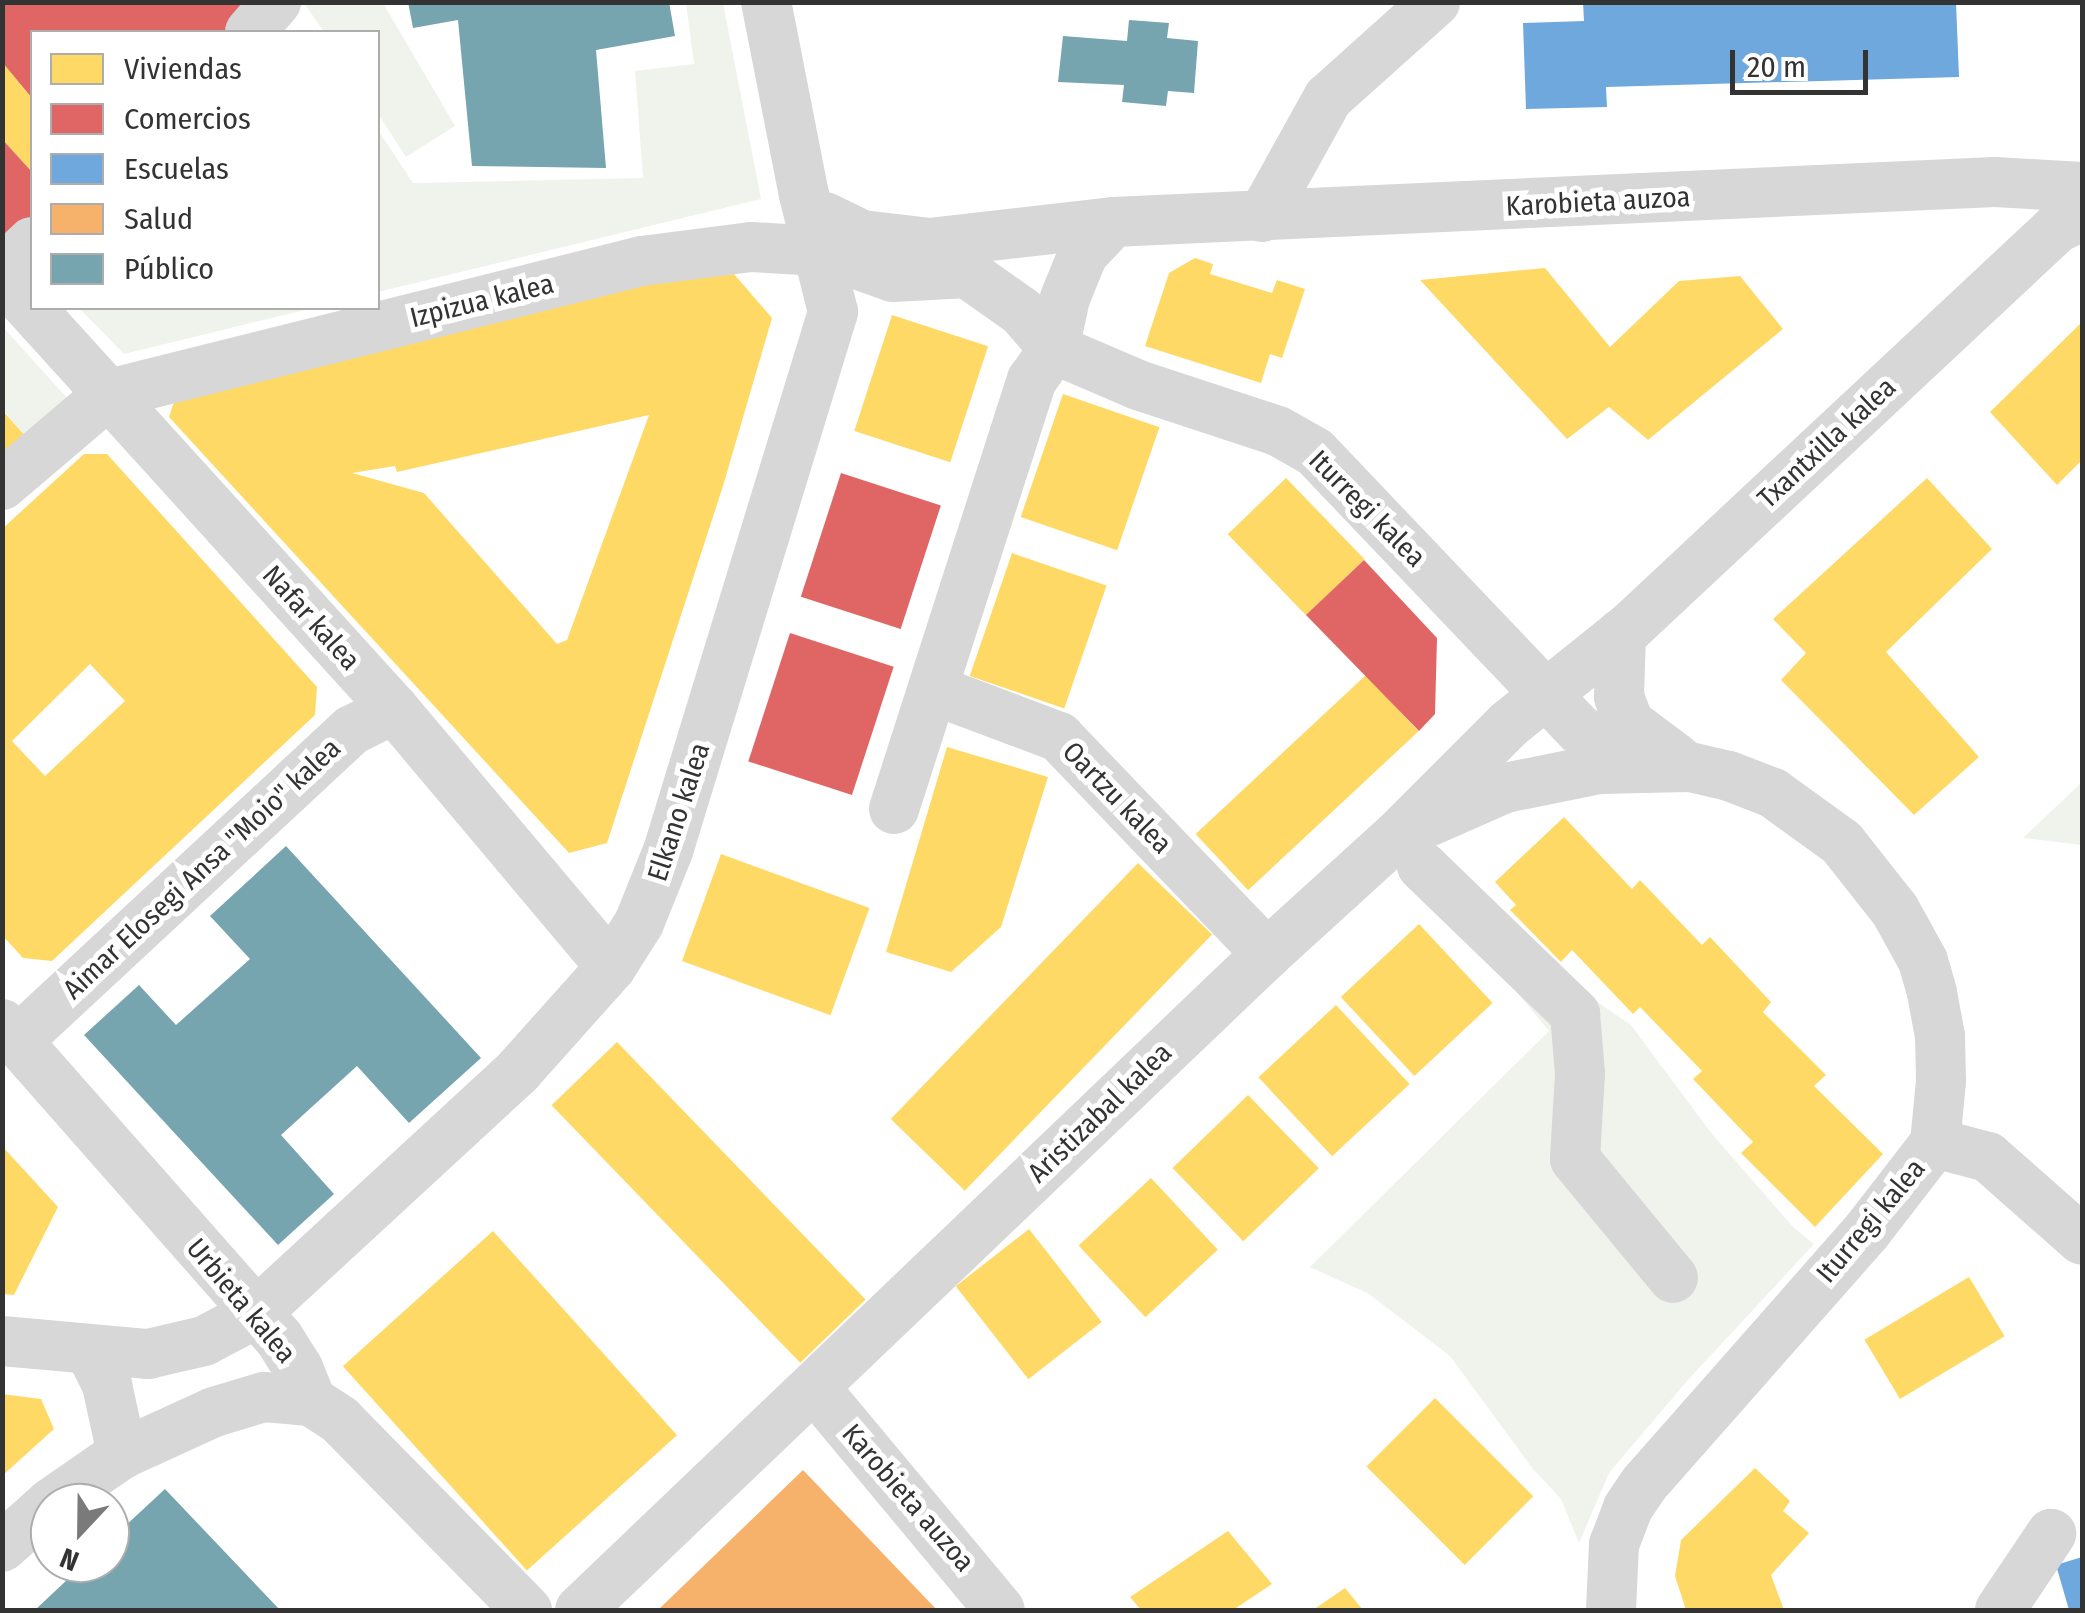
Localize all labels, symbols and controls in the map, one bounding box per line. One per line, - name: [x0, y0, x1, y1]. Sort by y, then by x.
- legend: [30, 30, 380, 310]
- scale bar: [1735, 30, 1872, 92]
- text: 20 m: [1747, 49, 1806, 85]
- text: Viviendas: [124, 51, 242, 87]
- text: Comercios: [124, 101, 251, 137]
- text: Escuelas: [124, 151, 229, 187]
- street label: Karobieta auzoa: [1505, 180, 1691, 224]
- text: Salud: [124, 201, 193, 237]
- text: Público: [124, 251, 214, 287]
- street label: Izpizua kalea: [407, 267, 557, 335]
- street label: Txantxilla kalea: [1751, 371, 1903, 515]
- street label: Iturregi kalea: [1302, 444, 1432, 574]
- street label: Nafar kalea: [255, 559, 367, 677]
- street label: Aimar Elosegi Ansa "Moio" kalea: [56, 732, 348, 1006]
- street label: Oartzu kalea: [1055, 735, 1179, 861]
- street label: Elkano kalea: [641, 739, 717, 885]
- street label: Aristizabal kalea: [1021, 1036, 1179, 1190]
- street label: Iturregi kalea: [1810, 1152, 1932, 1290]
- street label: Urbieta kalea: [179, 1232, 303, 1370]
- street label: Karobieta auzoa: [835, 1417, 981, 1579]
- north arrow: [30, 1483, 130, 1583]
- text: N: [55, 1541, 83, 1578]

